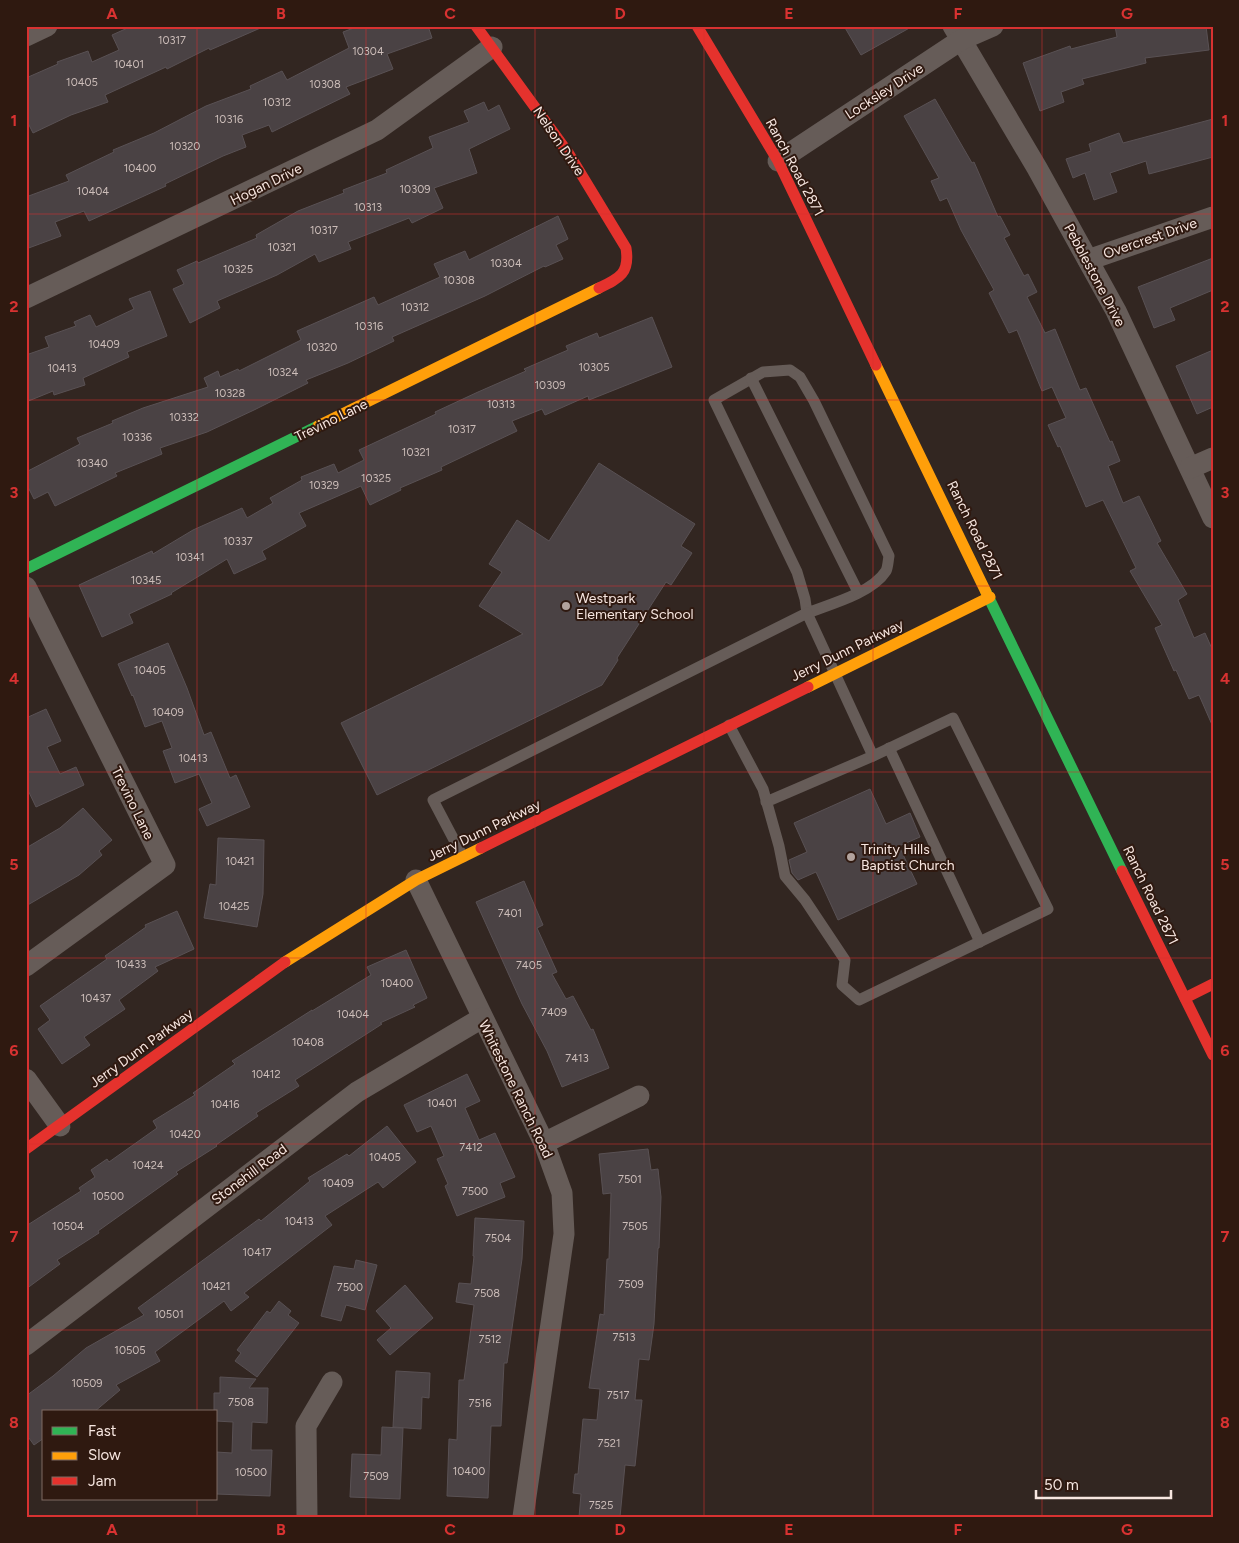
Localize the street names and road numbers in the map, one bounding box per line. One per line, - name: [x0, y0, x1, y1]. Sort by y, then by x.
- street label: Locksley Drive: [842, 60, 927, 123]
- street label: Nelson Drive: [529, 103, 588, 179]
- street label: Ranch Road 2871: [762, 116, 827, 219]
- street label: Hogan Drive: [228, 160, 305, 209]
- street label: Overcrest Drive: [1101, 214, 1200, 262]
- street label: Pebblestone Drive: [1060, 221, 1129, 330]
- street label: Trevino Lane: [292, 395, 371, 445]
- street label: Ranch Road 2871: [943, 478, 1006, 582]
- street label: Jerry Dunn Parkway: [788, 615, 907, 685]
- street label: Trevino Lane: [108, 764, 158, 843]
- street label: Jerry Dunn Parkway: [425, 795, 544, 865]
- street label: Ranch Road 2871: [1119, 843, 1182, 947]
- street label: Jerry Dunn Parkway: [86, 1005, 197, 1092]
- street label: Whitestone Ranch Road: [475, 1018, 556, 1161]
- street label: Stonehill Road: [208, 1140, 290, 1208]

